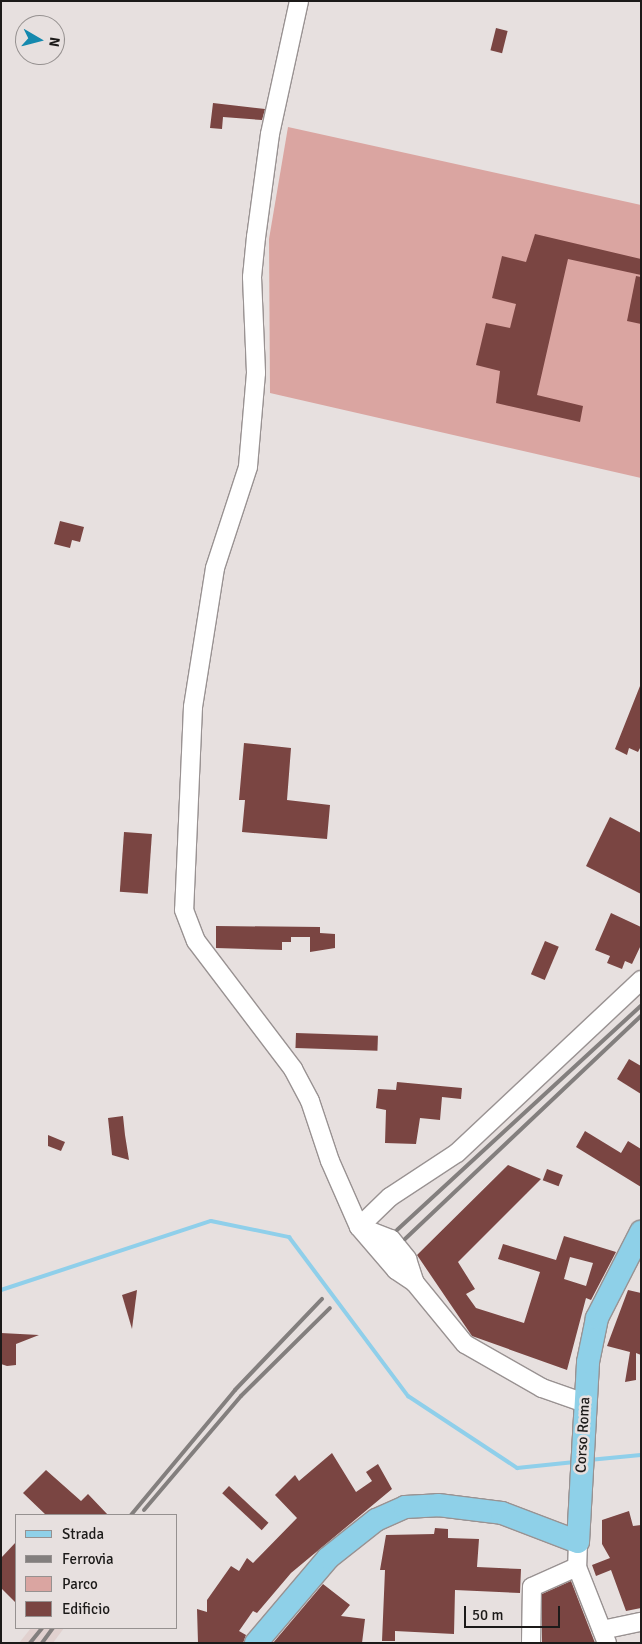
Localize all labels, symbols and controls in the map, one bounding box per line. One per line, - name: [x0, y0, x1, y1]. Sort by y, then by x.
- north arrow: [15, 15, 65, 65]
- text: N: [45, 36, 63, 48]
- street label: Corso Roma: [572, 1397, 594, 1473]
- legend: [15, 1514, 178, 1629]
- text: Strada: [62, 1525, 104, 1543]
- text: Ferrovia: [62, 1550, 114, 1568]
- text: Parco: [62, 1575, 98, 1593]
- scale bar: [467, 1596, 563, 1628]
- text: Edificio: [62, 1600, 110, 1618]
- text: 50 m: [472, 1606, 503, 1624]

